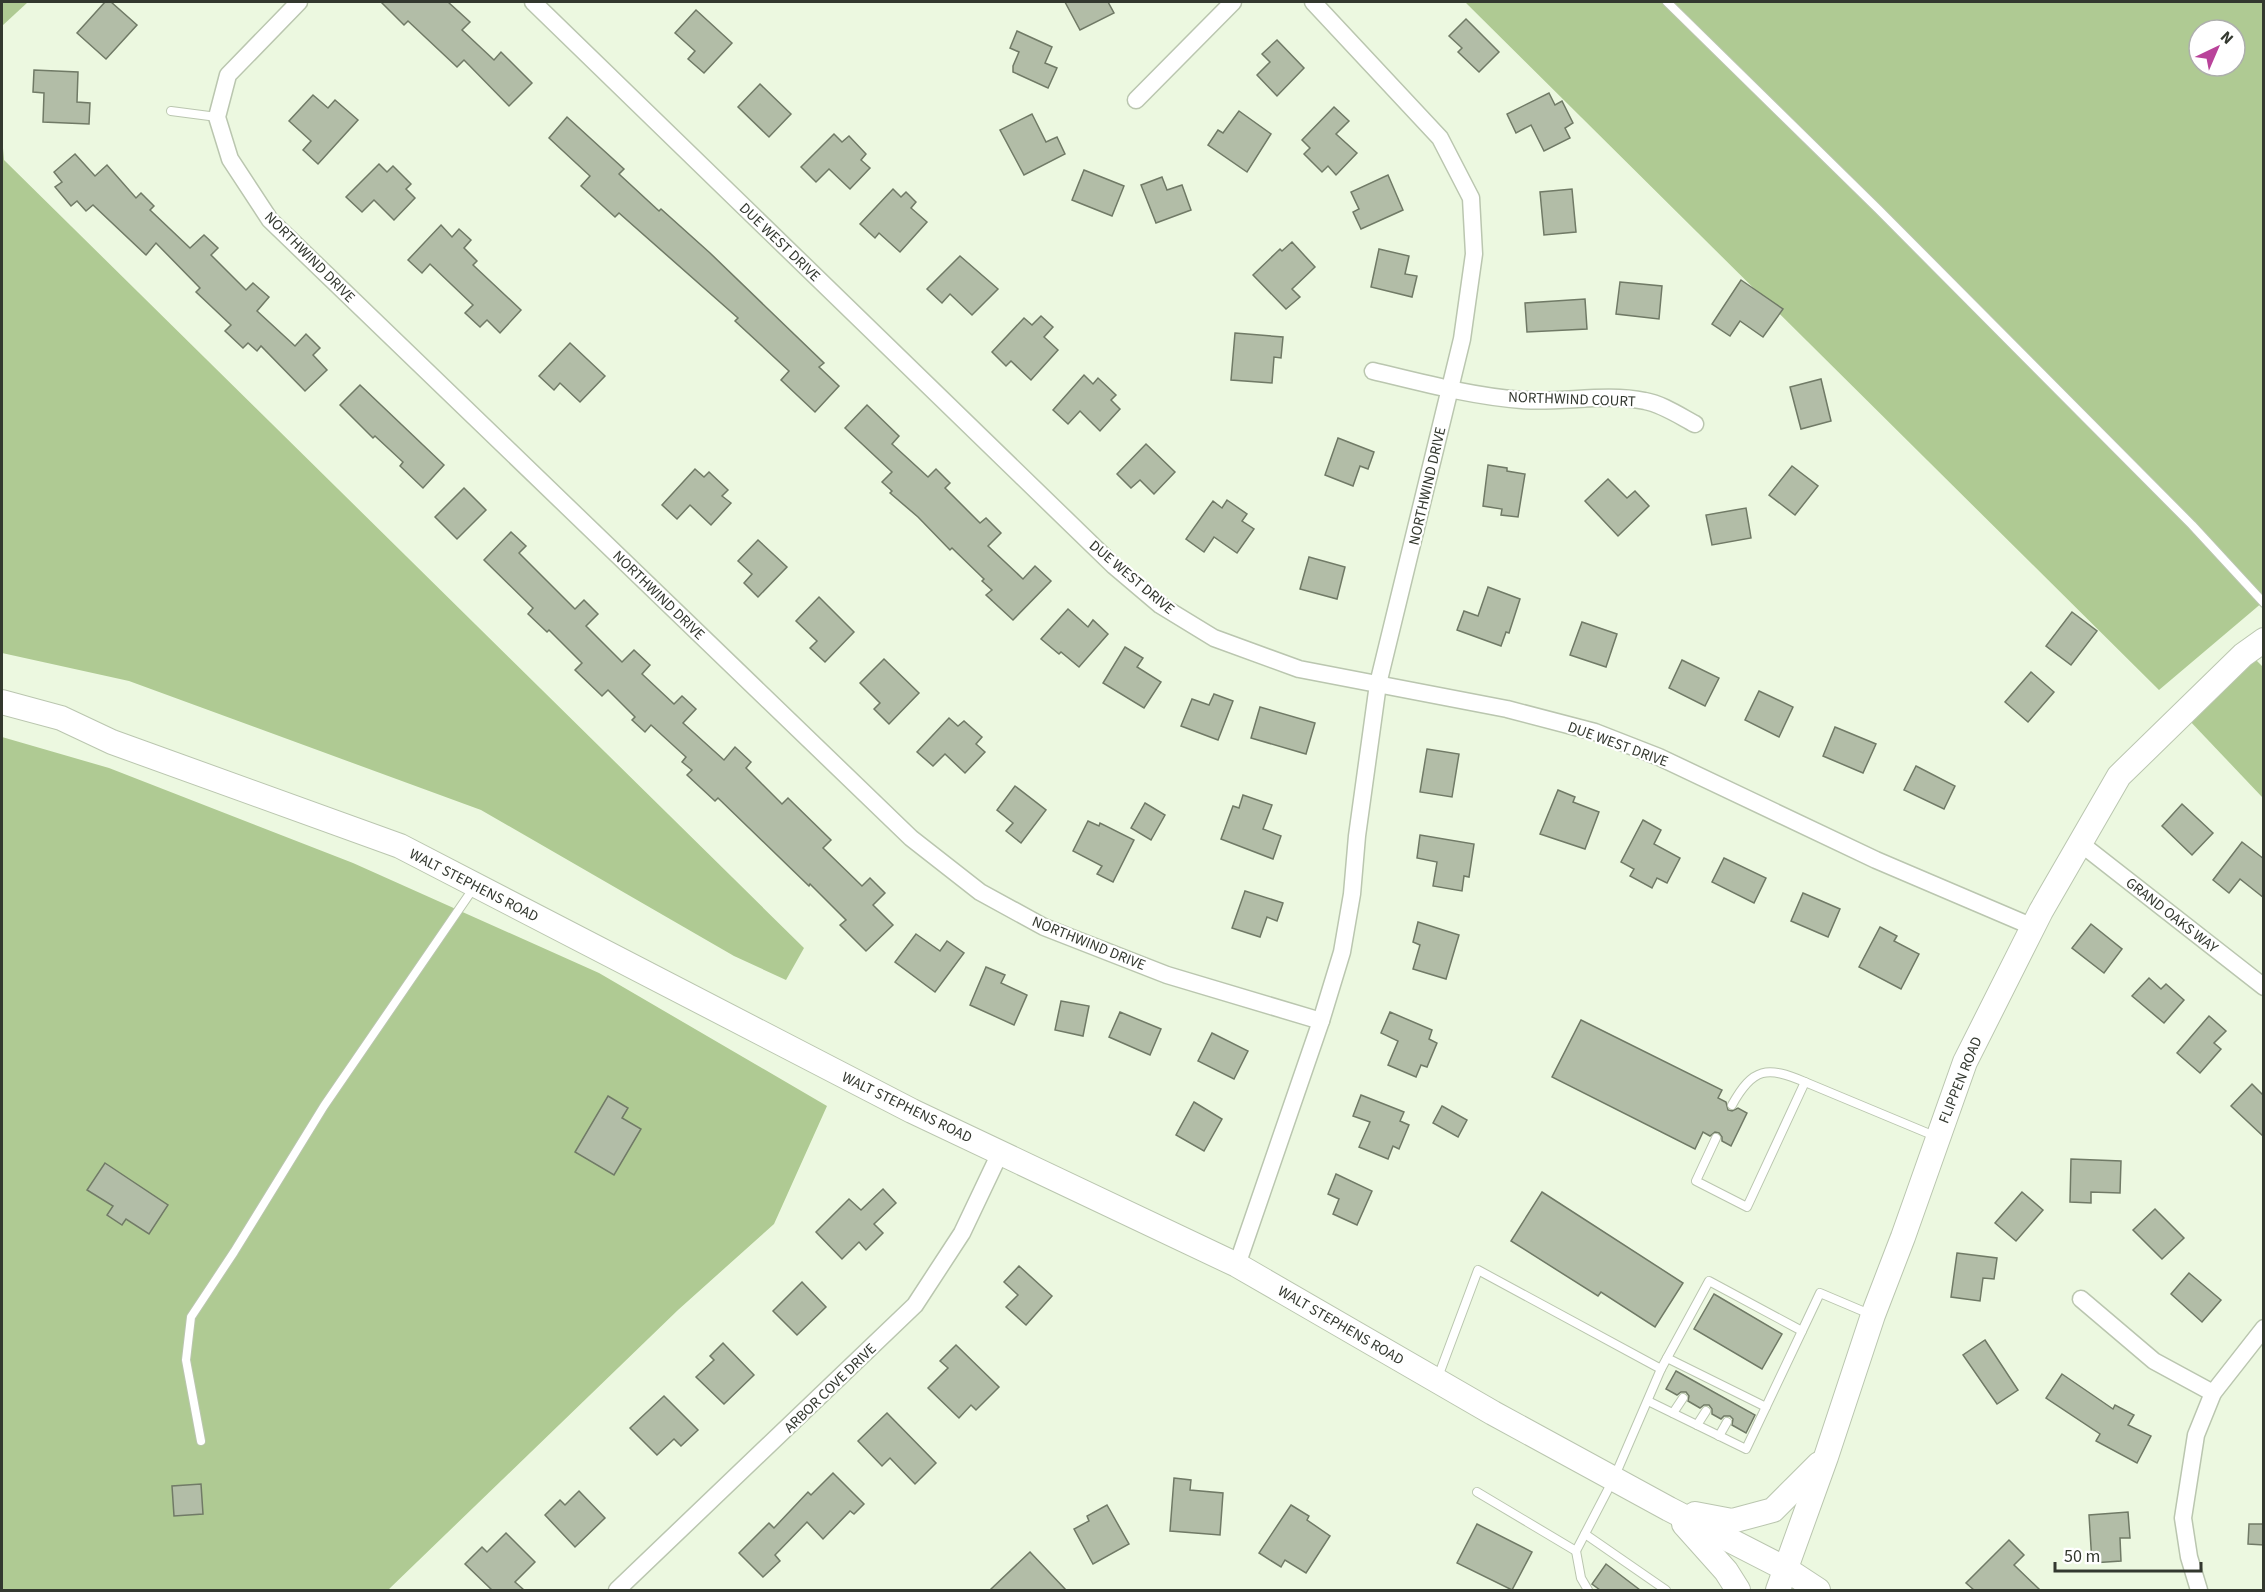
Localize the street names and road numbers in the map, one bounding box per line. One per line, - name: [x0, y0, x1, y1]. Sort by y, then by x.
- street label: DUE WEST DRIVE: [734, 198, 825, 287]
- street label: NORTHWIND DRIVE: [260, 207, 360, 308]
- street label: NORTHWIND COURT: [1508, 387, 1636, 412]
- street label: NORTHWIND DRIVE: [1404, 425, 1451, 547]
- street label: DUE WEST DRIVE: [1084, 535, 1179, 619]
- street label: NORTHWIND DRIVE: [608, 546, 709, 645]
- street label: DUE WEST DRIVE: [1565, 717, 1671, 772]
- street label: WALT STEPHENS ROAD: [405, 844, 542, 927]
- street label: GRAND OAKS WAY: [2121, 873, 2223, 959]
- street label: NORTHWIND DRIVE: [1029, 911, 1149, 976]
- street label: FLIPPEN ROAD: [1934, 1034, 1987, 1127]
- street label: WALT STEPHENS ROAD: [838, 1067, 976, 1148]
- street label: WALT STEPHENS ROAD: [1274, 1281, 1408, 1370]
- street label: ARBOR COVE DRIVE: [780, 1339, 881, 1438]

